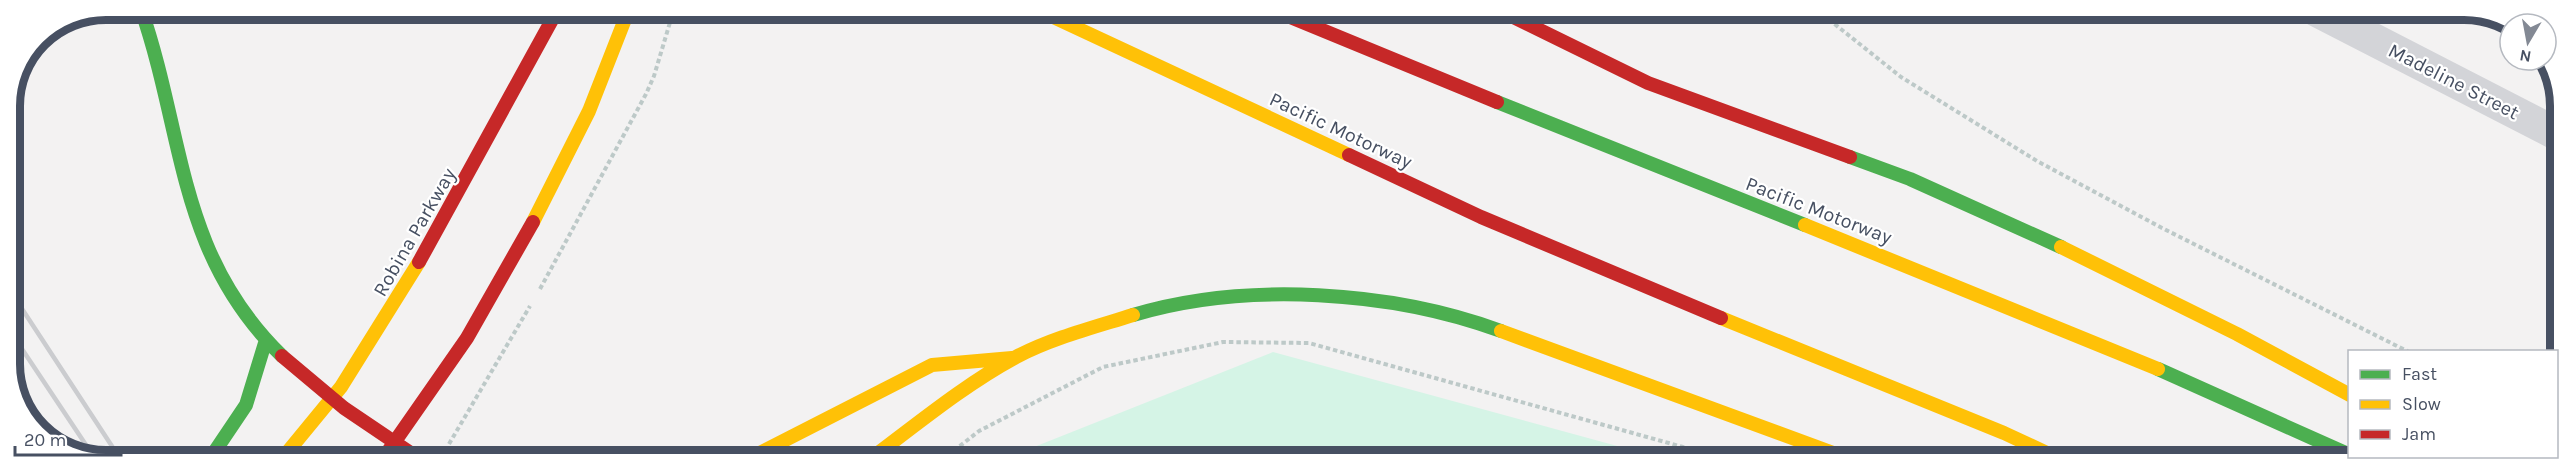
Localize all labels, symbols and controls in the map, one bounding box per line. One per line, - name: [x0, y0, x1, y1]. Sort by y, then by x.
- north arrow: [2498, 12, 2558, 72]
- street label: Madeline Street: [2385, 39, 2523, 125]
- text: N: [2518, 46, 2533, 67]
- street label: Pacific Motorway: [1266, 87, 1416, 174]
- street label: Robina Parkway: [368, 164, 460, 300]
- street label: Pacific Motorway: [1743, 172, 1895, 249]
- legend: [2348, 350, 2558, 458]
- text: Fast: [2402, 363, 2437, 385]
- text: Slow: [2402, 393, 2441, 415]
- scale bar: [15, 419, 122, 457]
- text: Jam: [2402, 423, 2436, 445]
- text: 20 m: [24, 429, 66, 451]

